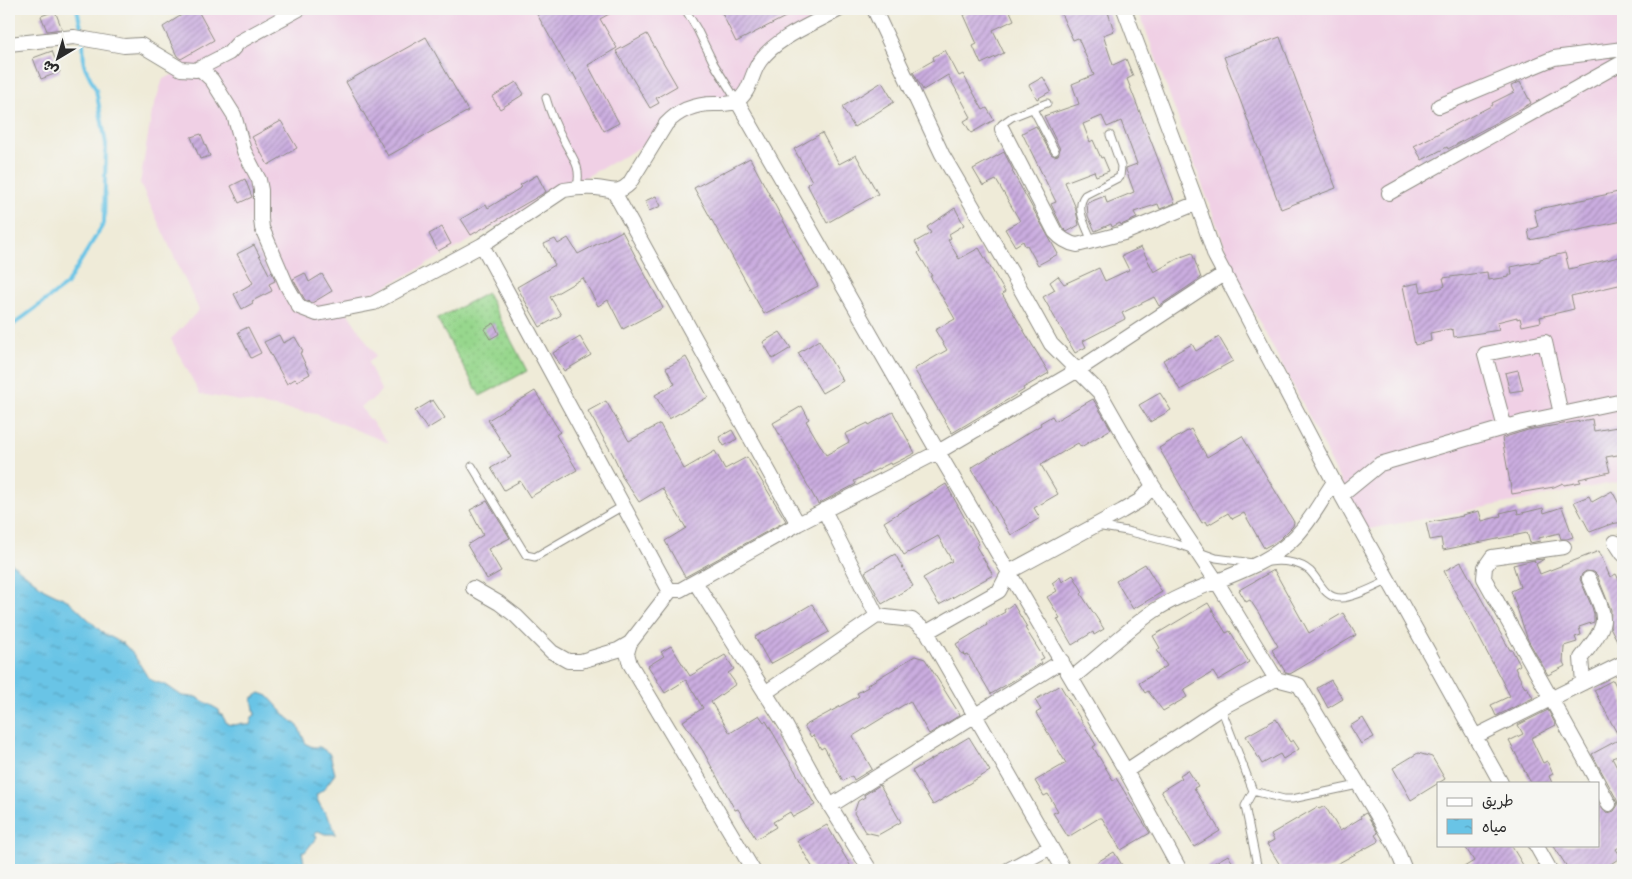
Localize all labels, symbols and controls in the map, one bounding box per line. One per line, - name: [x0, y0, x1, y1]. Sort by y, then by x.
- north arrow: [32, 32, 82, 82]
- text: ش: [38, 54, 63, 81]
- legend: [1437, 782, 1600, 846]
- text: طريق: [1482, 790, 1514, 814]
- text: مياه: [1482, 816, 1507, 840]

